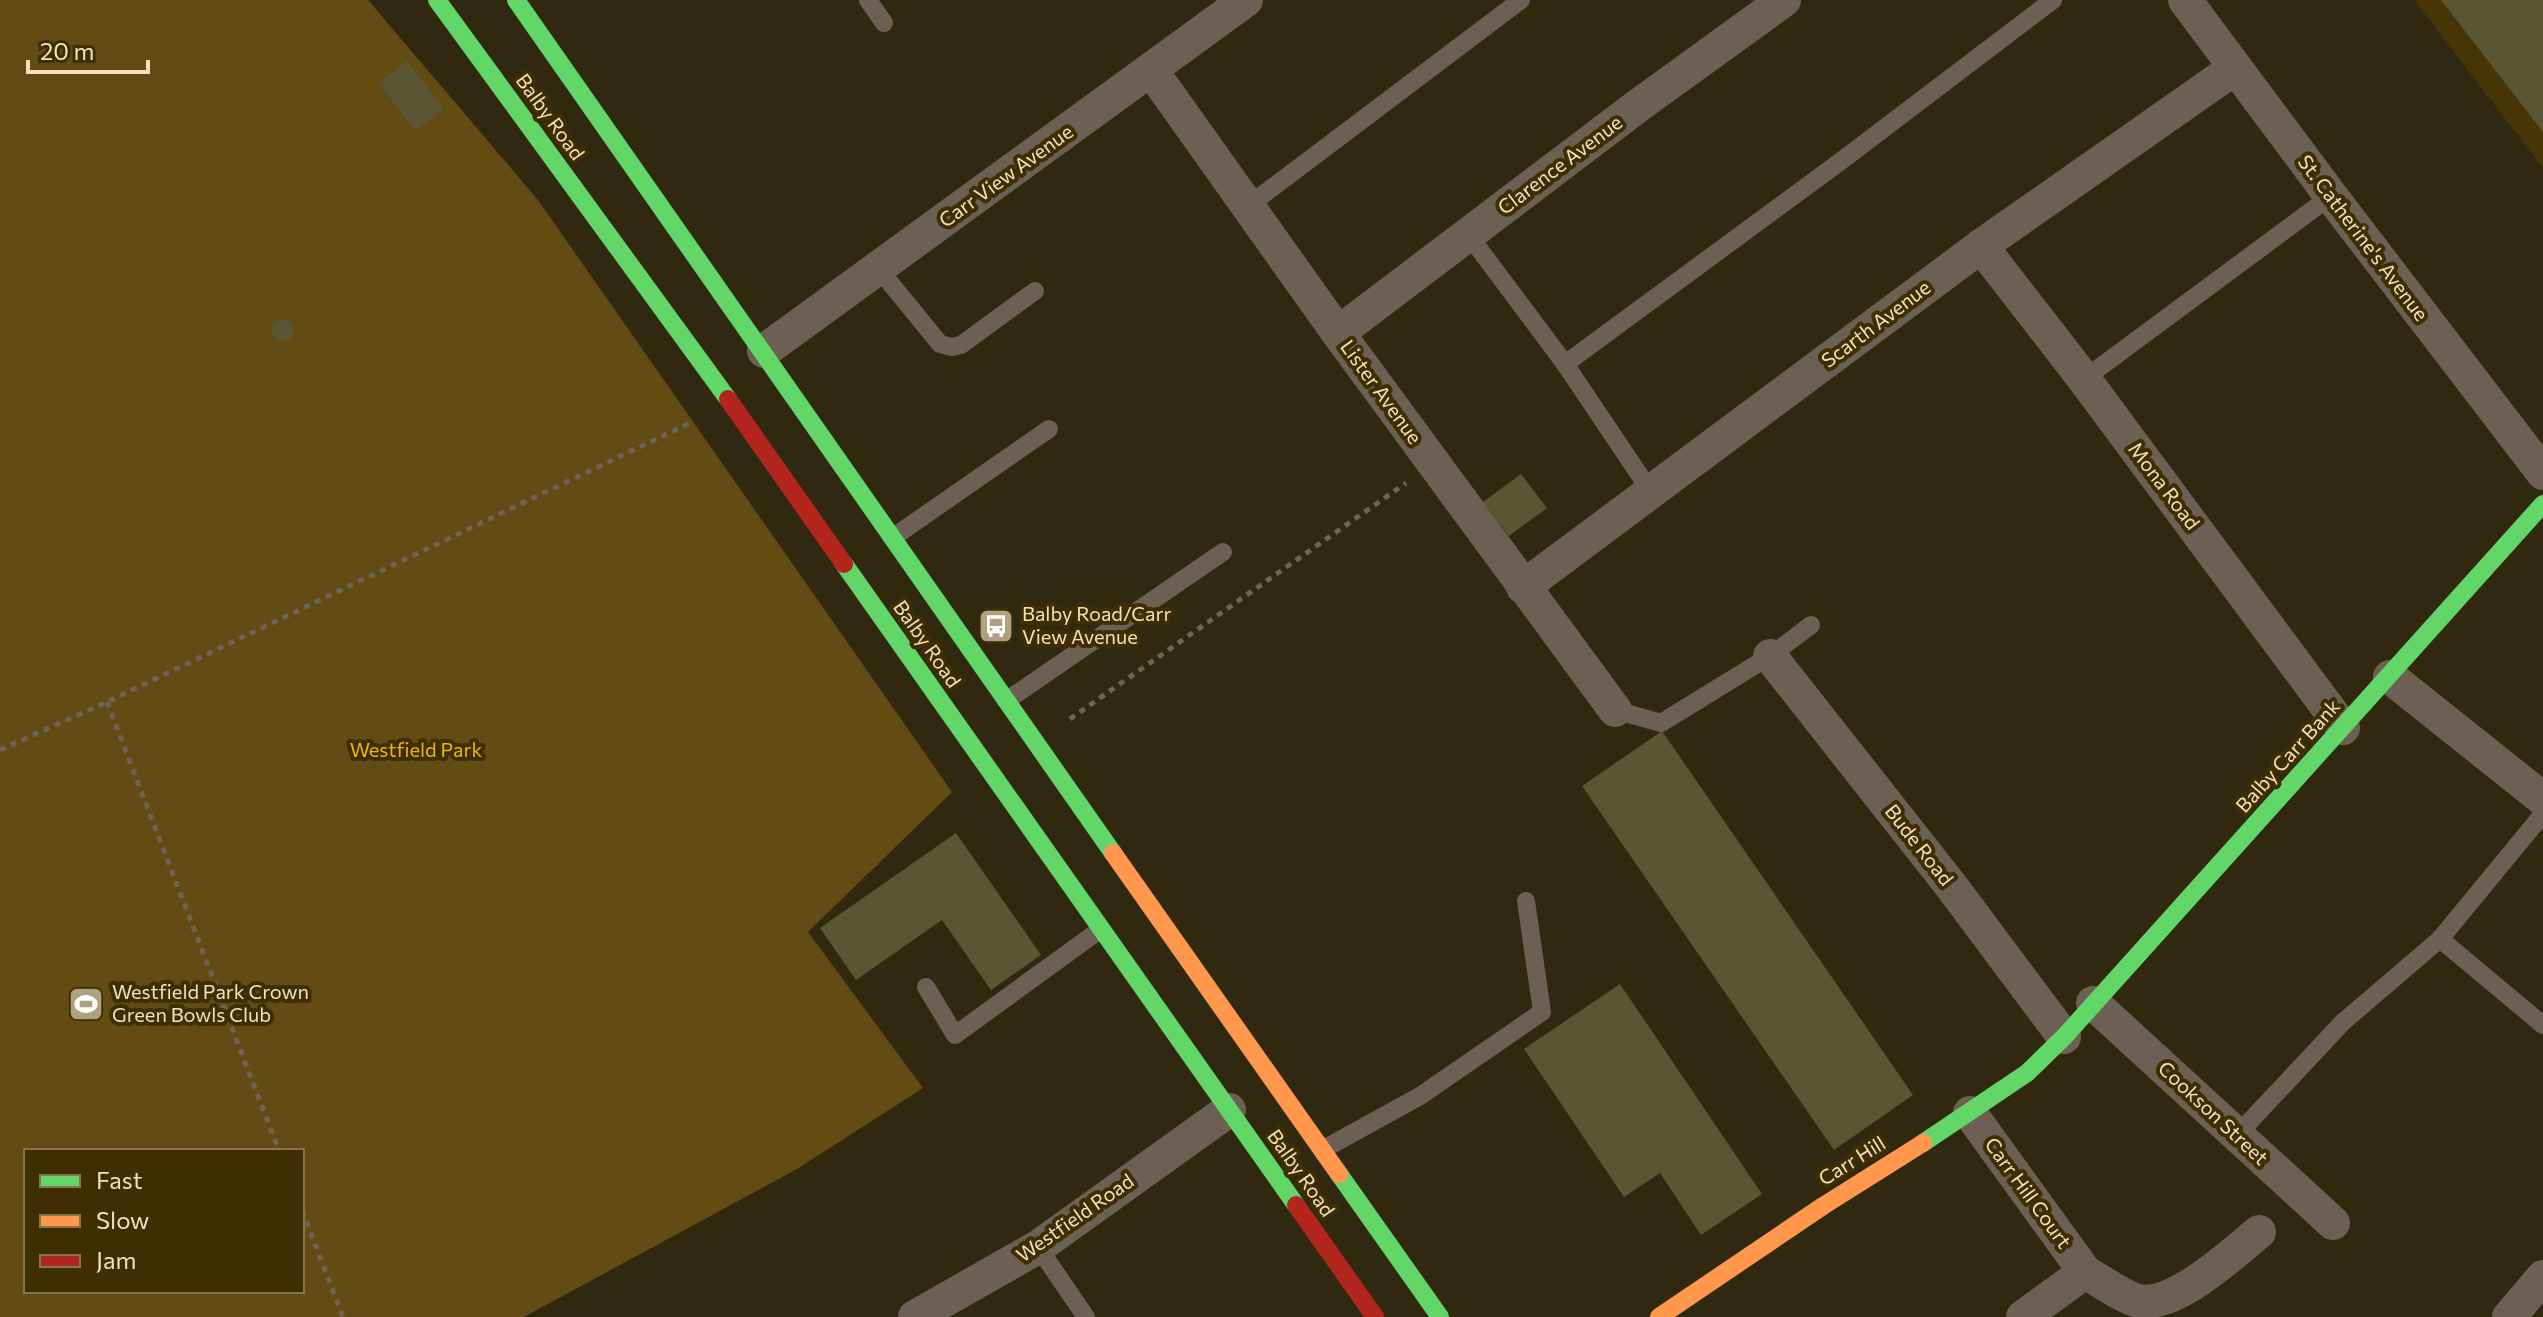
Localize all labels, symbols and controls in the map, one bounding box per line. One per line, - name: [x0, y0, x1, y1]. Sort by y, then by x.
- scale bar: [28, 24, 148, 74]
- text: 20 m: [40, 36, 94, 65]
- street label: Balby Road: [511, 69, 590, 164]
- street label: Clarence Avenue: [1492, 110, 1626, 219]
- street label: Carr View Avenue: [934, 119, 1077, 232]
- street label: St. Catherine's Avenue: [2294, 150, 2434, 325]
- street label: Scarth Avenue: [1816, 274, 1935, 372]
- street label: Lister Avenue: [1336, 335, 1428, 448]
- street label: Mona Road: [2124, 437, 2206, 534]
- street label: Balby Road: [889, 595, 967, 692]
- place label: Balby Road/Carr View Avenue: [1022, 601, 1171, 648]
- bus stop icon: Balby Road/Carr View Avenue: [977, 607, 1015, 645]
- street label: Balby Carr Bank: [2230, 694, 2344, 817]
- park label: Westfield Park: [350, 737, 483, 761]
- street label: Bude Road: [1881, 799, 1959, 890]
- place label: Westfield Park Crown Green Bowls Club: [112, 979, 309, 1026]
- sports icon: Westfield Park Crown Green Bowls Club: [67, 985, 105, 1023]
- street label: Cookson Street: [2154, 1055, 2274, 1169]
- street label: Balby Road: [1263, 1124, 1341, 1221]
- street label: Carr Hill: [1814, 1130, 1889, 1190]
- street label: Carr Hill Court: [1981, 1132, 2077, 1253]
- legend: [24, 1149, 304, 1293]
- text: Fast: [96, 1165, 143, 1194]
- street label: Westfield Road: [1011, 1168, 1138, 1266]
- text: Slow: [96, 1205, 149, 1234]
- text: Jam: [96, 1245, 136, 1274]

